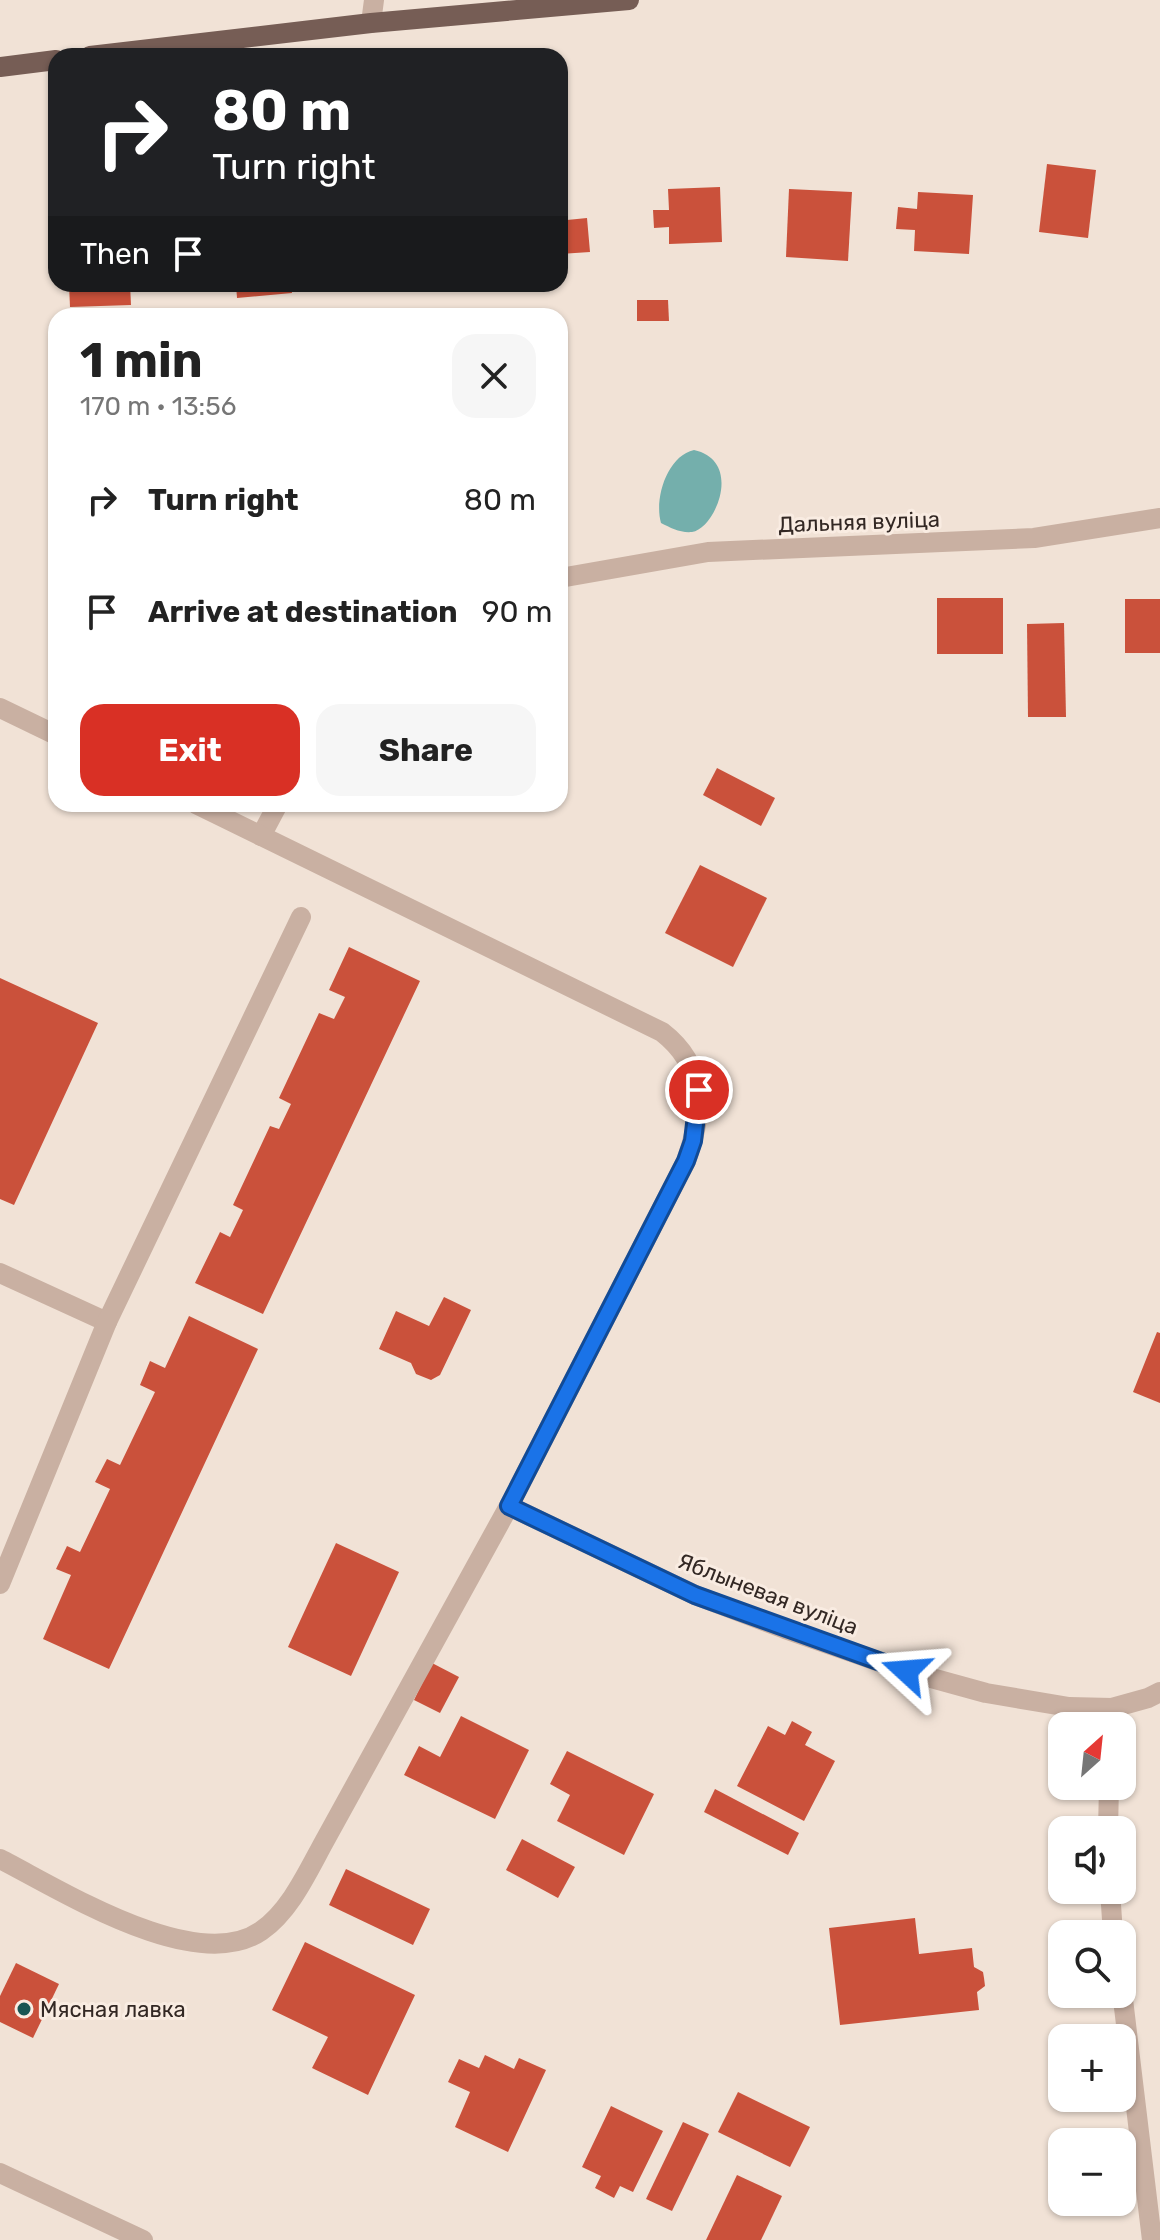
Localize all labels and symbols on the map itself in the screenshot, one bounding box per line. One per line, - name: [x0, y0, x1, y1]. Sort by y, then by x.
- street label: Дальняя вуліца: [778, 506, 940, 538]
- pin: [665, 1056, 733, 1124]
- street label: Яблыневая вуліца: [674, 1547, 862, 1641]
- position arrow: [864, 1629, 948, 1713]
- north arrow: [1048, 1712, 1136, 1800]
- place label: Мясная лавка: [40, 1996, 186, 2023]
- marker: Мясная лавка: [15, 2000, 33, 2018]

